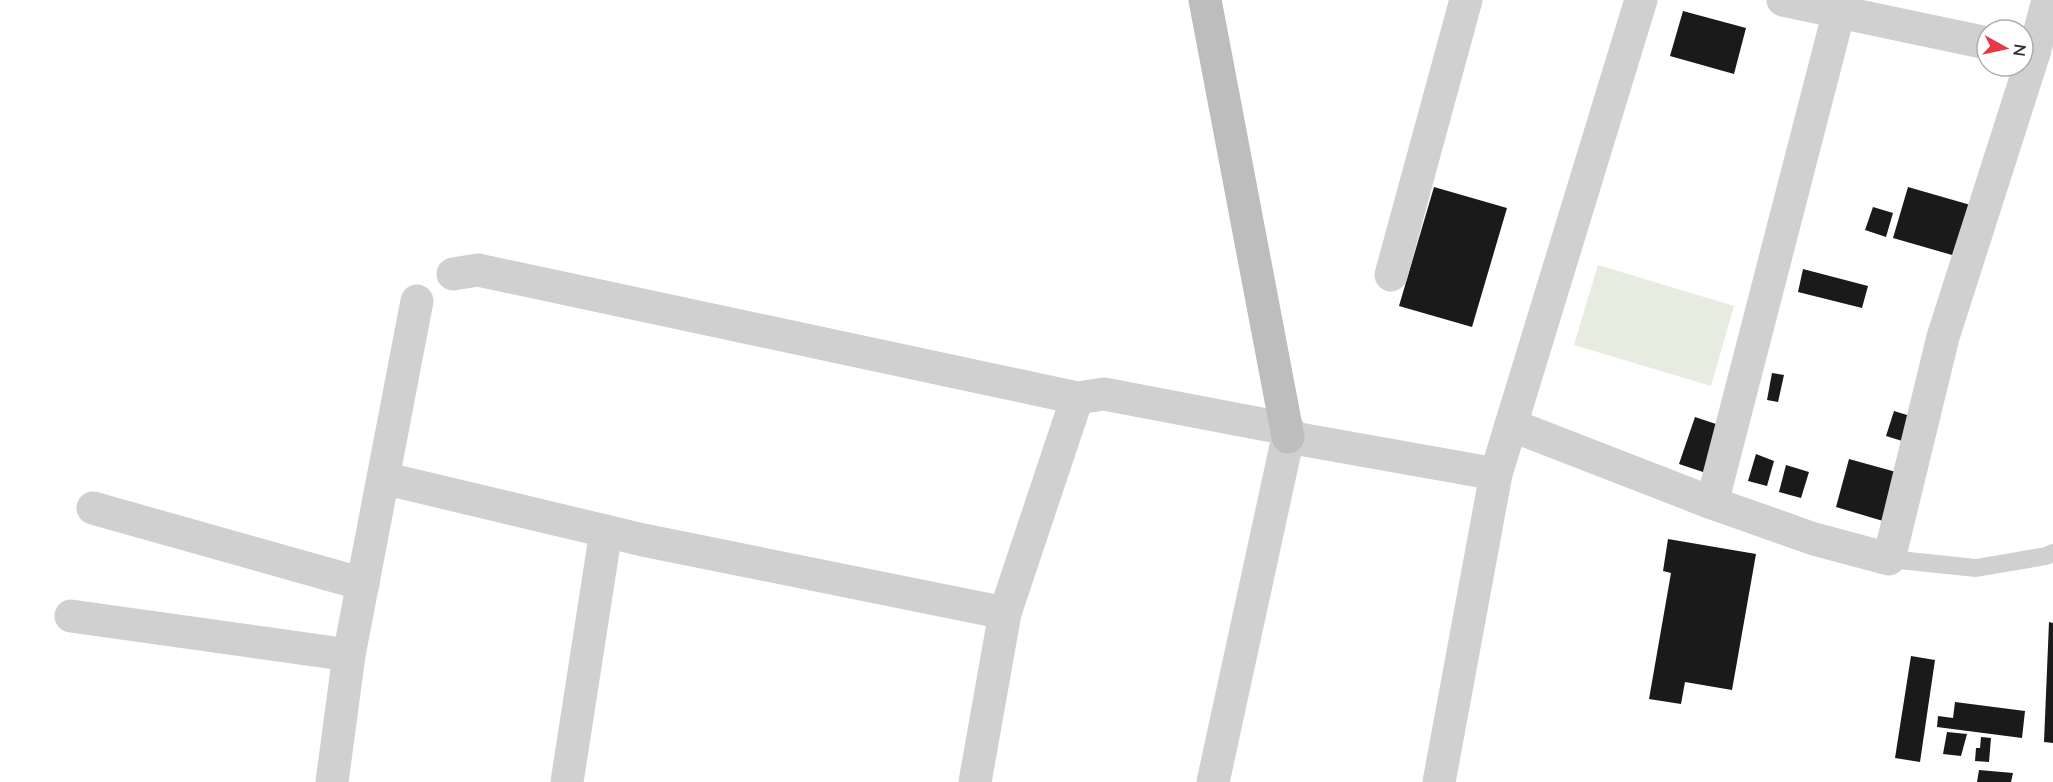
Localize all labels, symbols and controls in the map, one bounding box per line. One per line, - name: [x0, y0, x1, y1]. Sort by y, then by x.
- north arrow: [1975, 18, 2035, 78]
- text: N: [2010, 43, 2031, 58]

